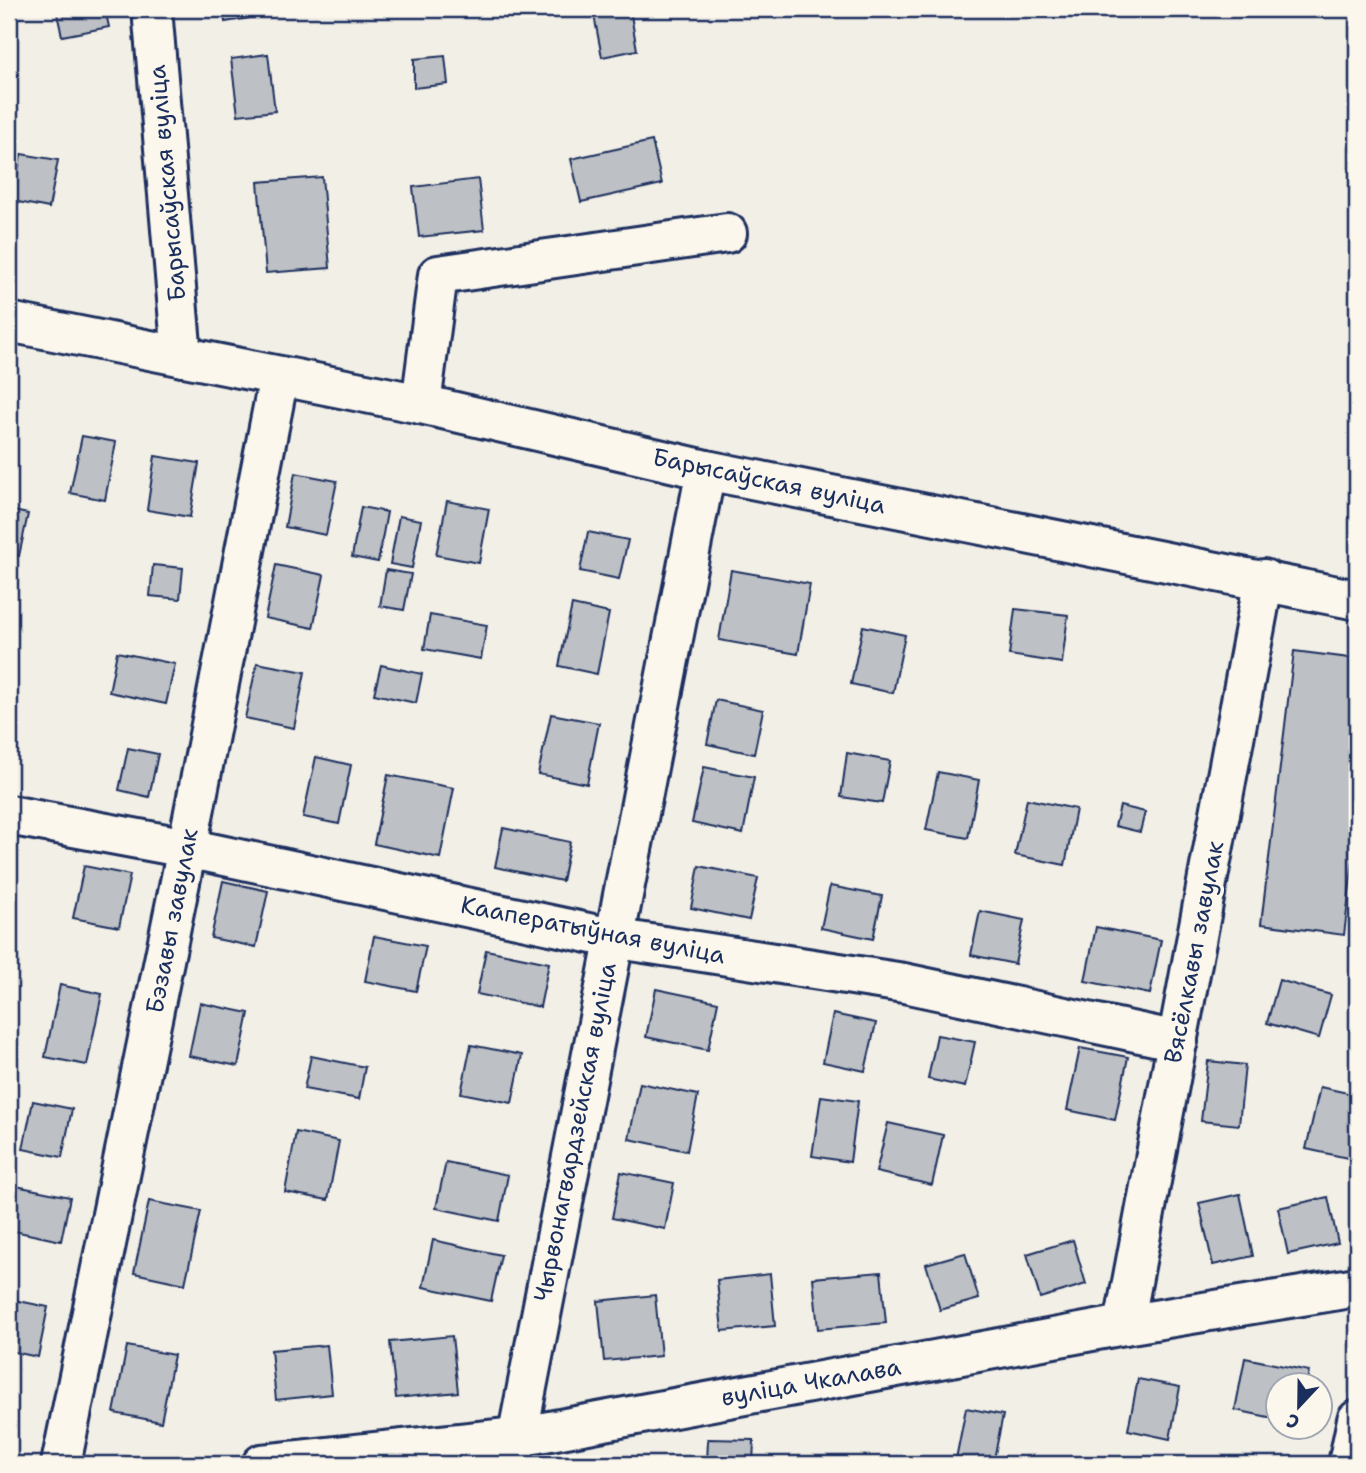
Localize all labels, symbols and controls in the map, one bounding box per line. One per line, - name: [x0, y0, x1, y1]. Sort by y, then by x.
- street label: Барысаўская вуліца: [141, 63, 193, 303]
- street label: Барысаўская вуліца: [650, 441, 889, 521]
- street label: Бэзавы завулак: [138, 826, 206, 1016]
- street label: Вясёлкавы завулак: [1157, 838, 1231, 1066]
- street label: Кааператыўная вуліца: [458, 889, 728, 971]
- street label: Чырвонагвардзейская вуліца: [526, 960, 624, 1304]
- street label: вуліца Чкалава: [719, 1350, 904, 1414]
- north arrow: [1264, 1372, 1334, 1442]
- text: С: [1283, 1408, 1303, 1435]

